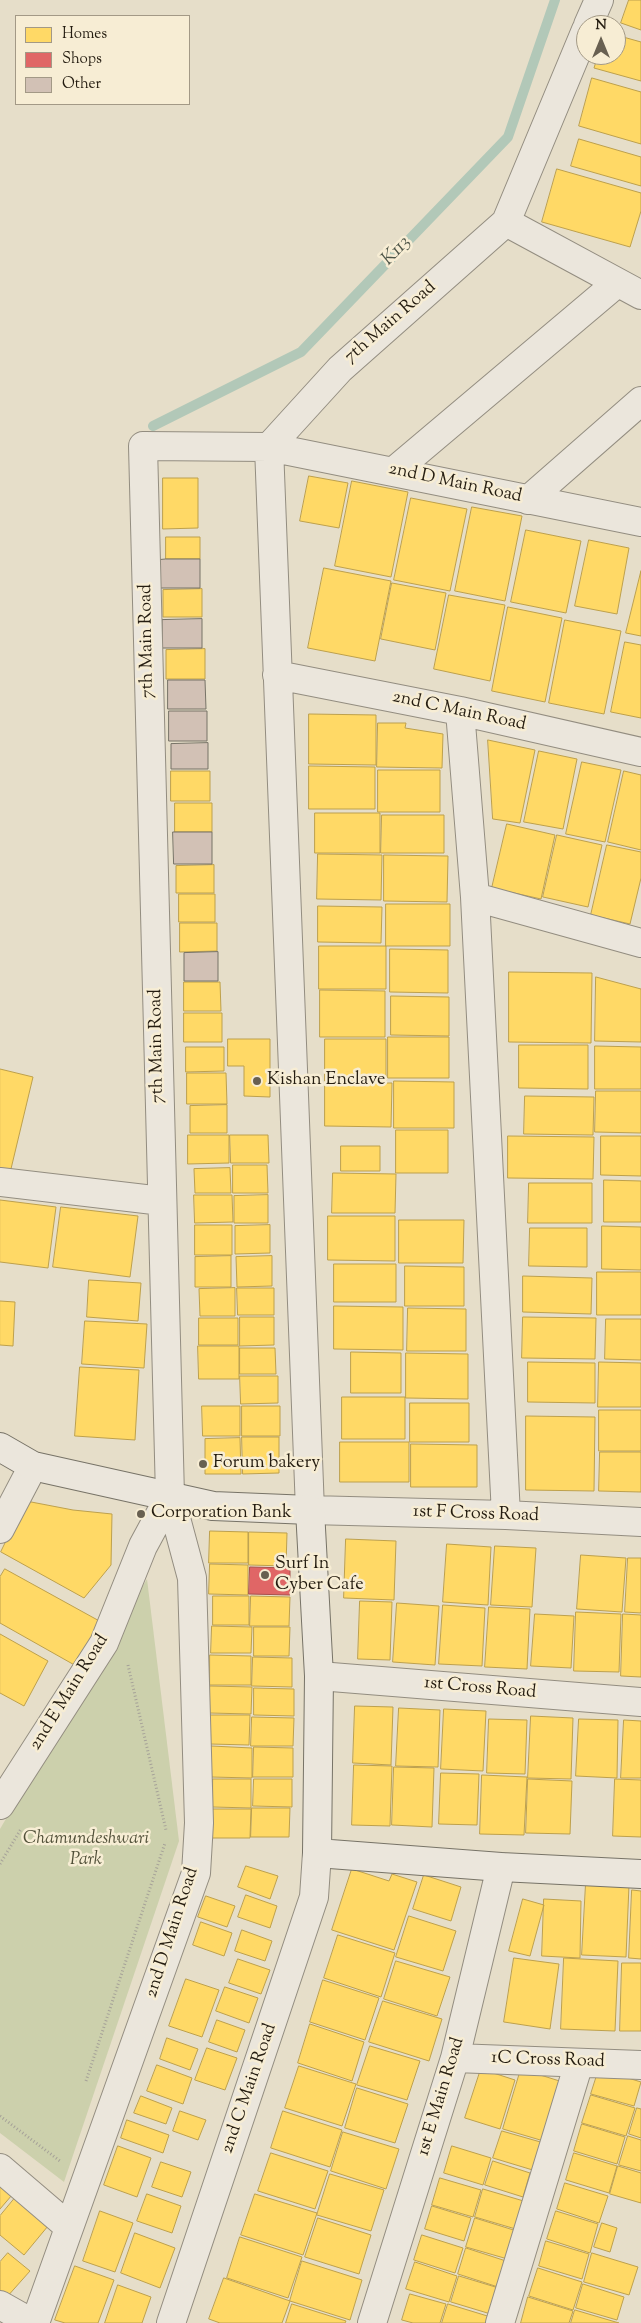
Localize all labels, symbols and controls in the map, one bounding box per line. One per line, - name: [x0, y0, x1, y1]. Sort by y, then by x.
- legend: [15, 15, 190, 105]
- north arrow: [576, 15, 626, 65]
- text: N: [595, 16, 607, 36]
- text: Homes: [62, 24, 107, 45]
- text: Shops: [62, 49, 102, 70]
- text: Other: [62, 74, 101, 95]
- water label: K113: [378, 233, 416, 271]
- street label: 7th Main Road: [341, 277, 441, 369]
- street label: 2nd D Main Road: [386, 459, 524, 509]
- street label: 7th Main Road: [136, 584, 160, 698]
- street label: 2nd C Main Road: [390, 687, 528, 737]
- street label: 7th Main Road: [146, 989, 170, 1103]
- place label: Kishan Enclave: [267, 1070, 385, 1092]
- marker: Kishan Enclave: [251, 1075, 263, 1087]
- place label: Forum bakery: [213, 1453, 320, 1475]
- marker: Forum bakery: [197, 1458, 209, 1470]
- street label: 1st F Cross Road: [413, 1502, 539, 1528]
- place label: Corporation Bank: [151, 1503, 292, 1525]
- marker: Corporation Bank: [135, 1508, 147, 1520]
- place label: Surf In Cyber Cafe: [275, 1554, 364, 1596]
- marker: Surf In Cyber Cafe: [259, 1569, 271, 1581]
- street label: 2nd E Main Road: [26, 1631, 114, 1755]
- street label: 1st Cross Road: [423, 1673, 537, 1705]
- park label: Chamundeshwari Park: [23, 1829, 149, 1872]
- street label: 2nd D Main Road: [142, 1865, 204, 2001]
- street label: 2nd C Main Road: [218, 2021, 282, 2157]
- street label: 1st E Main Road: [414, 2035, 470, 2159]
- street label: 1C Cross Road: [491, 2048, 605, 2074]

